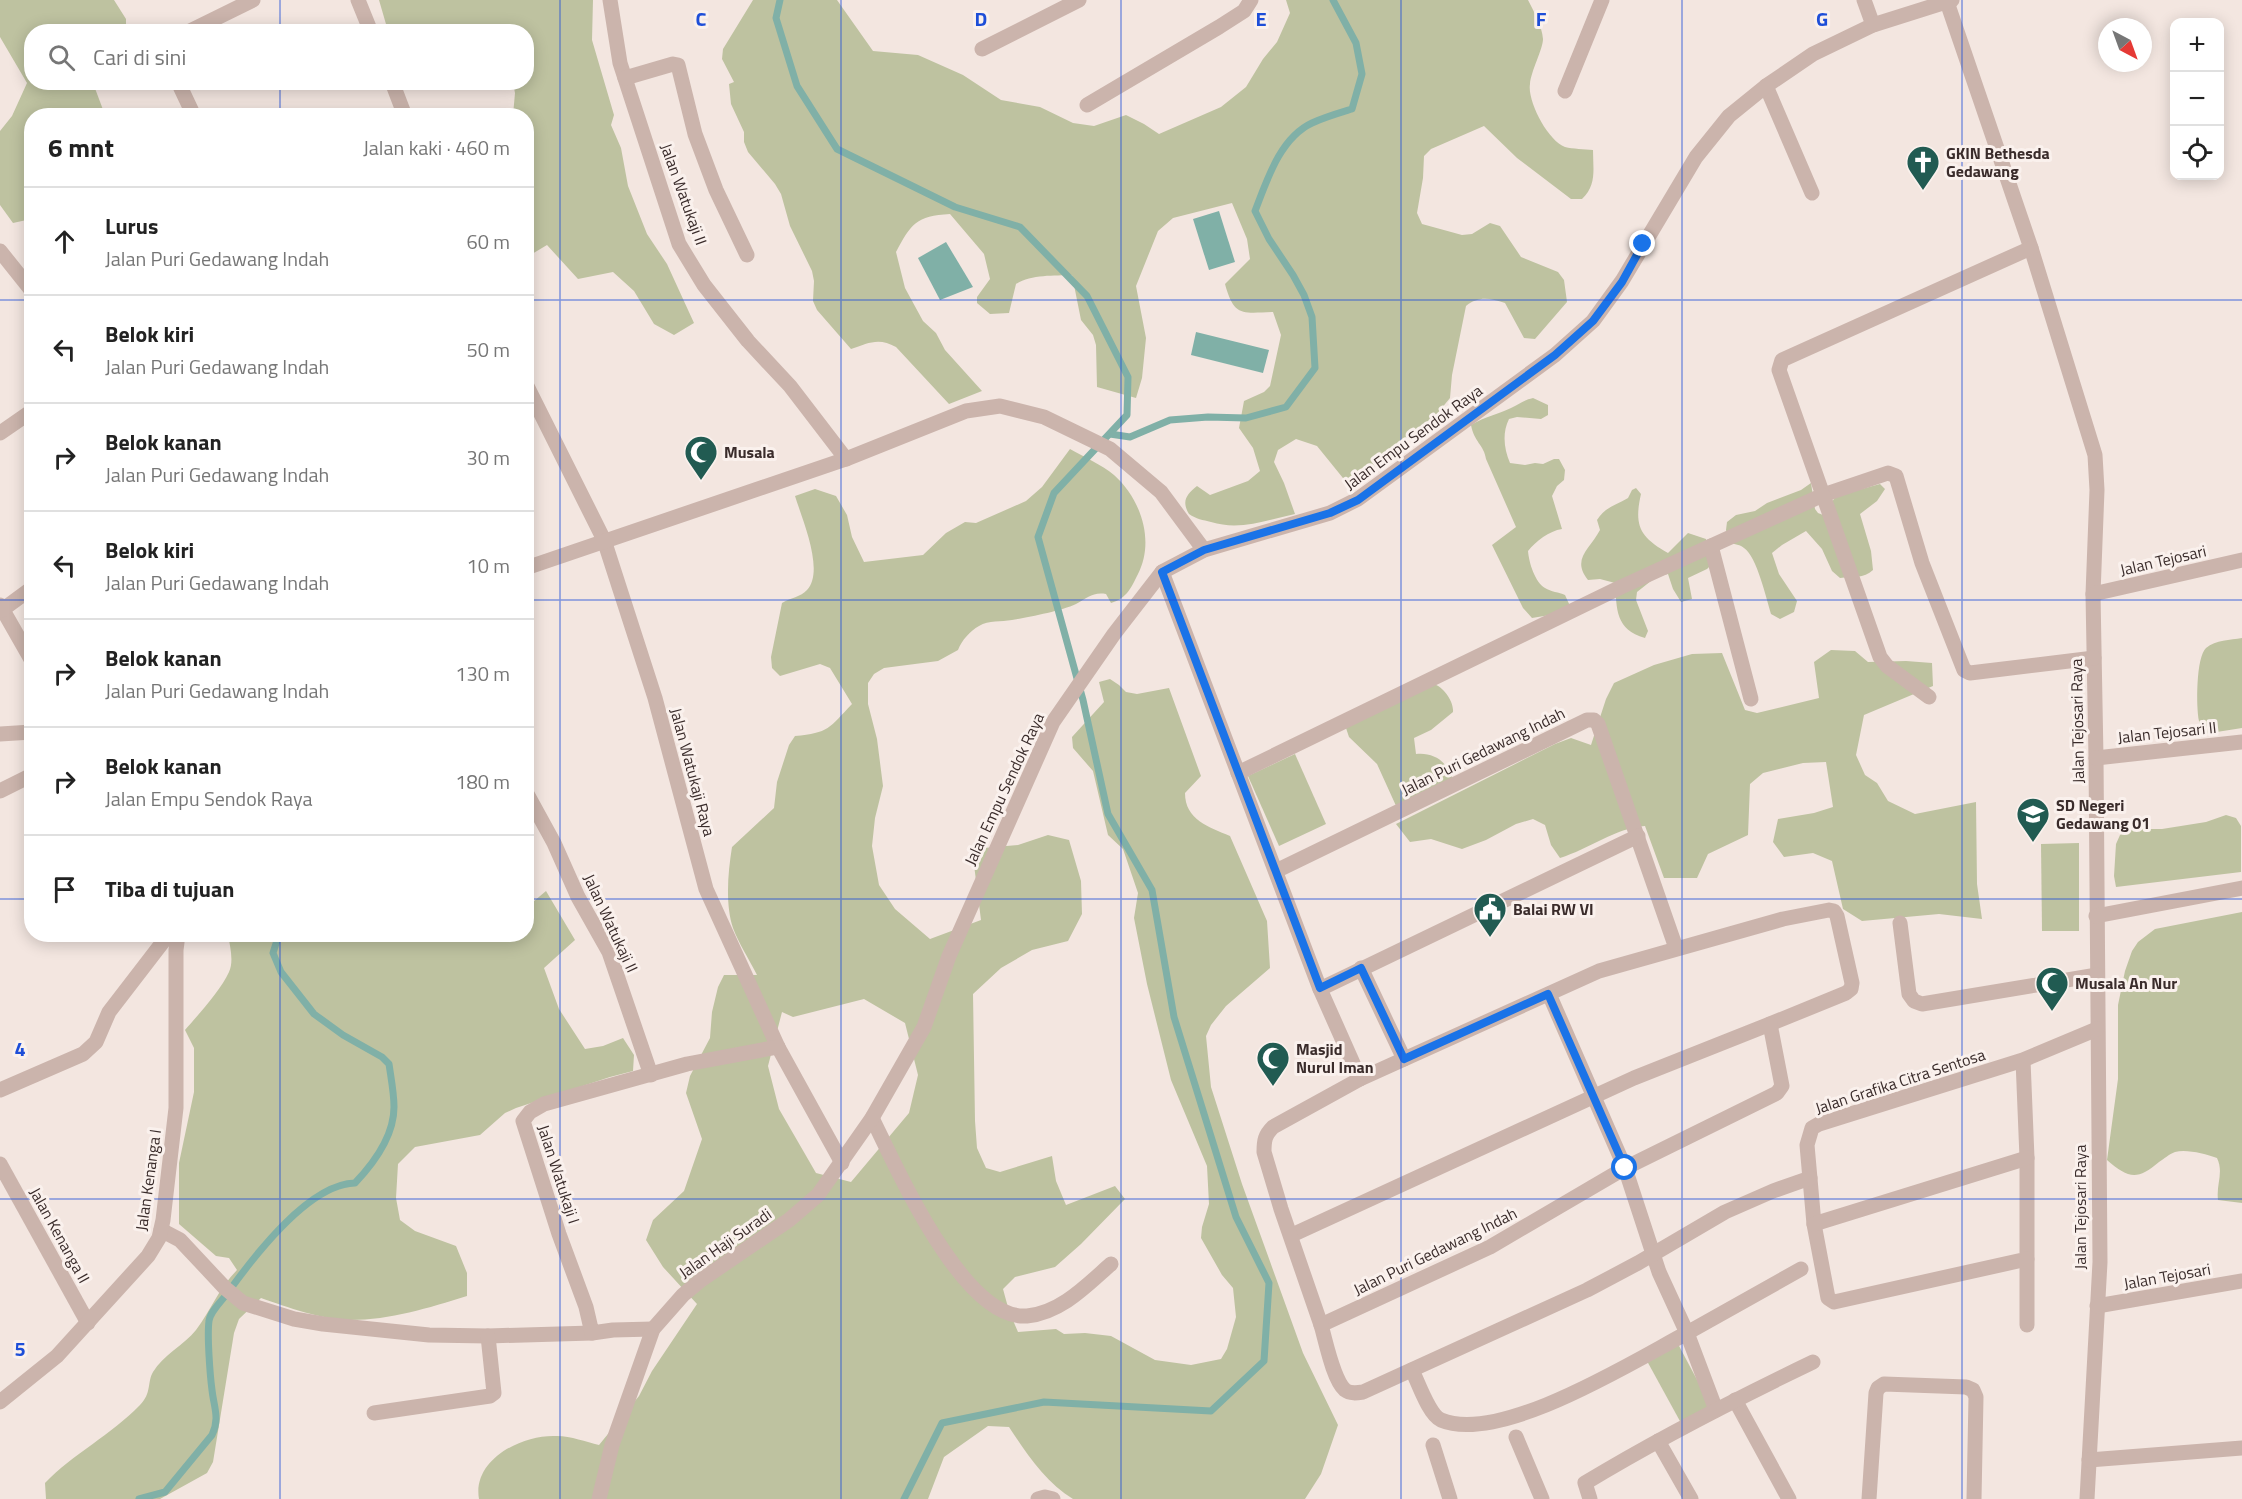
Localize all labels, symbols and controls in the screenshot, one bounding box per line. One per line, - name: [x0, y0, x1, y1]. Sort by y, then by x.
- text: C: [696, 3, 707, 34]
- text: D: [975, 3, 987, 34]
- text: E: [1255, 3, 1267, 34]
- text: F: [1536, 3, 1547, 34]
- text: G: [1816, 3, 1828, 34]
- north arrow: [2098, 18, 2152, 72]
- map controls: [2170, 18, 2224, 180]
- button: +: [2170, 18, 2224, 72]
- search box: [24, 24, 534, 90]
- text: Cari di sini: [93, 40, 186, 74]
- icon: search: [45, 41, 78, 74]
- button: −: [2170, 72, 2224, 126]
- button: locate: [2170, 126, 2224, 180]
- text: 6 mnt: [48, 128, 114, 167]
- text: Jalan kaki · 460 m: [363, 132, 510, 163]
- street label: Jalan Watukaji II: [655, 140, 713, 248]
- place label: GKIN Bethesda Gedawang: [1946, 141, 2050, 183]
- church icon: GKIN Bethesda Gedawang: [1905, 144, 1941, 191]
- text: Lurus: [105, 209, 158, 243]
- icon: ahead: [48, 225, 81, 258]
- text: 60 m: [466, 226, 510, 257]
- route end: [1629, 230, 1655, 256]
- text: Jalan Puri Gedawang Indah: [105, 243, 329, 274]
- text: Belok kiri: [105, 317, 194, 351]
- icon: left: [48, 333, 81, 366]
- text: 50 m: [466, 334, 510, 365]
- text: Jalan Puri Gedawang Indah: [105, 351, 329, 382]
- street label: Jalan Empu Sendok Raya: [1339, 379, 1487, 495]
- text: Belok kanan: [105, 425, 222, 459]
- mosque icon: Musala: [683, 434, 719, 481]
- place label: Musala: [724, 440, 775, 464]
- icon: right: [48, 441, 81, 474]
- text: 30 m: [466, 442, 510, 473]
- text: Jalan Puri Gedawang Indah: [105, 459, 329, 490]
- text: Belok kiri: [105, 533, 194, 567]
- street label: Jalan Tejosari: [2117, 538, 2209, 582]
- icon: left: [48, 549, 81, 582]
- text: 10 m: [466, 550, 510, 581]
- text: Jalan Puri Gedawang Indah: [105, 567, 329, 598]
- text: Belok kanan: [105, 641, 222, 675]
- icon: right: [48, 657, 81, 690]
- text: 130 m: [455, 658, 510, 689]
- street label: Jalan Tejosari Raya: [2064, 658, 2090, 784]
- text: Jalan Puri Gedawang Indah: [105, 675, 329, 706]
- street label: Jalan Puri Gedawang Indah: [1397, 701, 1569, 801]
- street label: Jalan Watukaji Raya: [664, 705, 722, 839]
- street label: Jalan Empu Sendok Raya: [958, 709, 1050, 869]
- street label: Jalan Tejosari II: [2116, 715, 2218, 749]
- text: Belok kanan: [105, 749, 222, 783]
- icon: right: [48, 765, 81, 798]
- text: 180 m: [455, 766, 510, 797]
- text: Jalan Empu Sendok Raya: [105, 783, 312, 814]
- place label: SD Negeri Gedawang 01: [2056, 793, 2150, 835]
- school or university icon: SD Negeri Gedawang 01: [2015, 796, 2051, 843]
- street label: Jalan Watukaji II: [578, 870, 644, 976]
- text: Tiba di tujuan: [105, 872, 234, 906]
- icon: arrive: [48, 873, 81, 906]
- public building icon: Balai RW VI: [1472, 891, 1508, 938]
- place label: Balai RW VI: [1513, 897, 1594, 921]
- mosque icon: Musala An Nur: [2034, 965, 2070, 1012]
- place label: Musala An Nur: [2075, 971, 2177, 995]
- text: 4: [14, 1033, 26, 1064]
- place label: Masjid Nurul Iman: [1296, 1037, 1374, 1079]
- mosque icon: Masjid Nurul Iman: [1255, 1040, 1291, 1087]
- street label: Jalan Grafika Citra Sentosa: [1812, 1042, 1988, 1120]
- street label: Jalan Watukaji I: [532, 1121, 586, 1227]
- street label: Jalan Kenanga I: [129, 1128, 167, 1232]
- street label: Jalan Tejosari Raya: [2068, 1145, 2092, 1269]
- route start: [1611, 1154, 1637, 1180]
- street label: Jalan Kenanga II: [24, 1183, 96, 1287]
- street label: Jalan Puri Gedawang Indah: [1349, 1201, 1521, 1301]
- street label: Jalan Haji Suradi: [674, 1202, 776, 1284]
- street label: Jalan Tejosari: [2122, 1257, 2212, 1295]
- text: 5: [14, 1333, 26, 1364]

